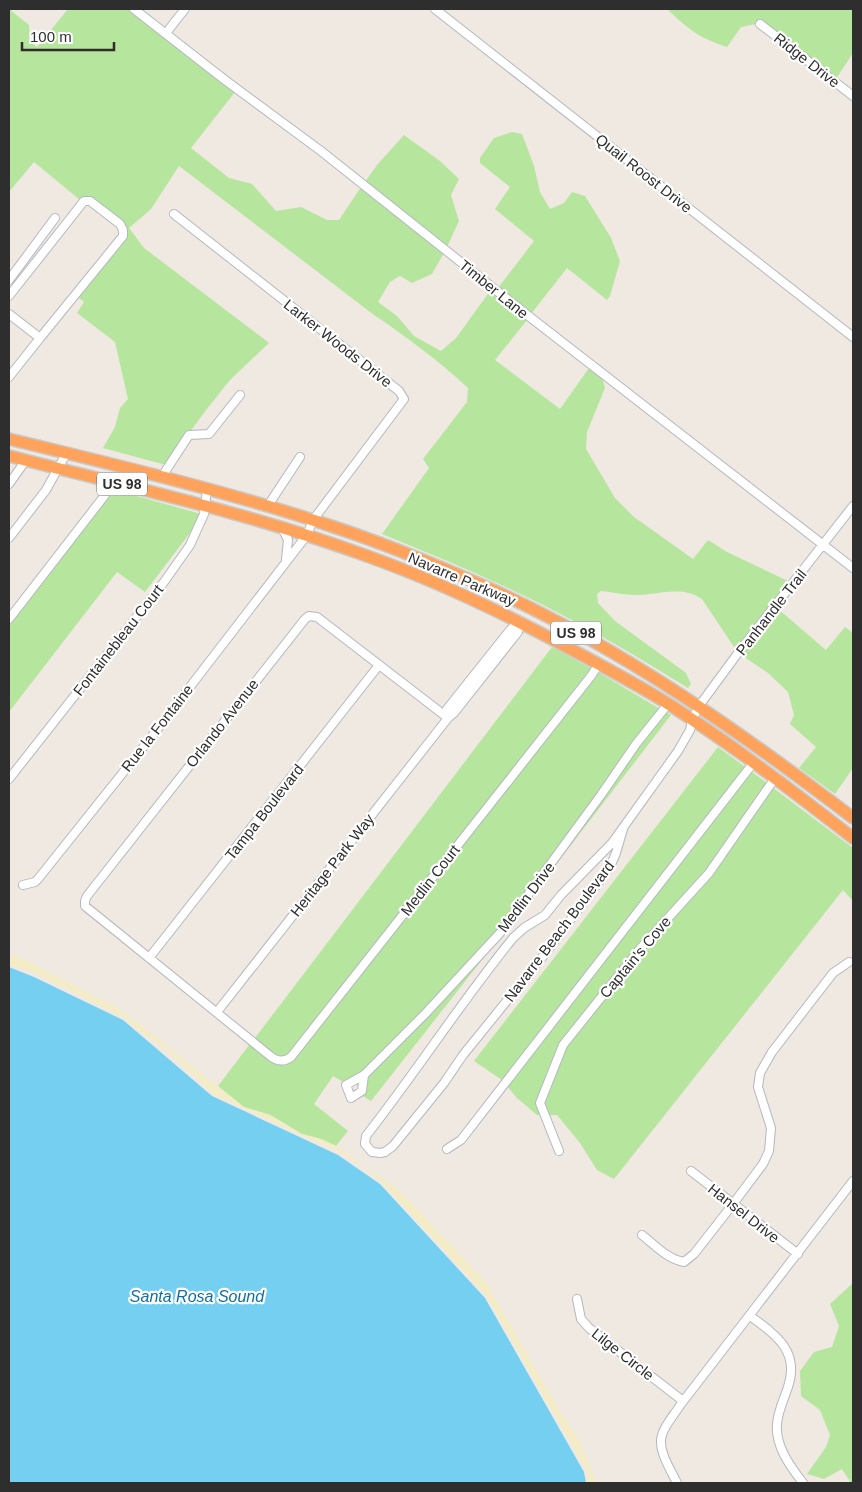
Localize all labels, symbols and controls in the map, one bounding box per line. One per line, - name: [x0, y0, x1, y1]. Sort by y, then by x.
- scale bar: [22, 20, 115, 52]
- text: 100 m: [30, 28, 72, 45]
- street label: Ridge Drive: [771, 29, 843, 91]
- street label: Quail Roost Drive: [592, 130, 696, 216]
- street label: Timber Lane: [456, 256, 532, 322]
- street label: Larker Woods Drive: [281, 296, 395, 390]
- road number: US 98: [97, 472, 147, 496]
- street label: Navarre Parkway: [406, 549, 519, 609]
- street label: Panhandle Trail: [732, 566, 810, 658]
- street label: Fontainebleau Court: [69, 581, 167, 699]
- road number: US 98: [551, 622, 601, 644]
- street label: Orlando Avenue: [182, 675, 262, 771]
- street label: Rue la Fontaine: [118, 681, 196, 775]
- street label: Tampa Boulevard: [221, 761, 307, 863]
- street label: Heritage Park Way: [287, 810, 378, 920]
- street label: Medlin Court: [397, 841, 463, 919]
- street label: Navarre Beach Boulevard: [501, 857, 617, 1005]
- street label: Medlin Drive: [494, 859, 558, 935]
- street label: Captain's Cove: [596, 913, 674, 1001]
- street label: Hansel Drive: [705, 1180, 783, 1246]
- water label: Santa Rosa Sound: [130, 1288, 265, 1305]
- street label: Lilge Circle: [589, 1324, 657, 1384]

